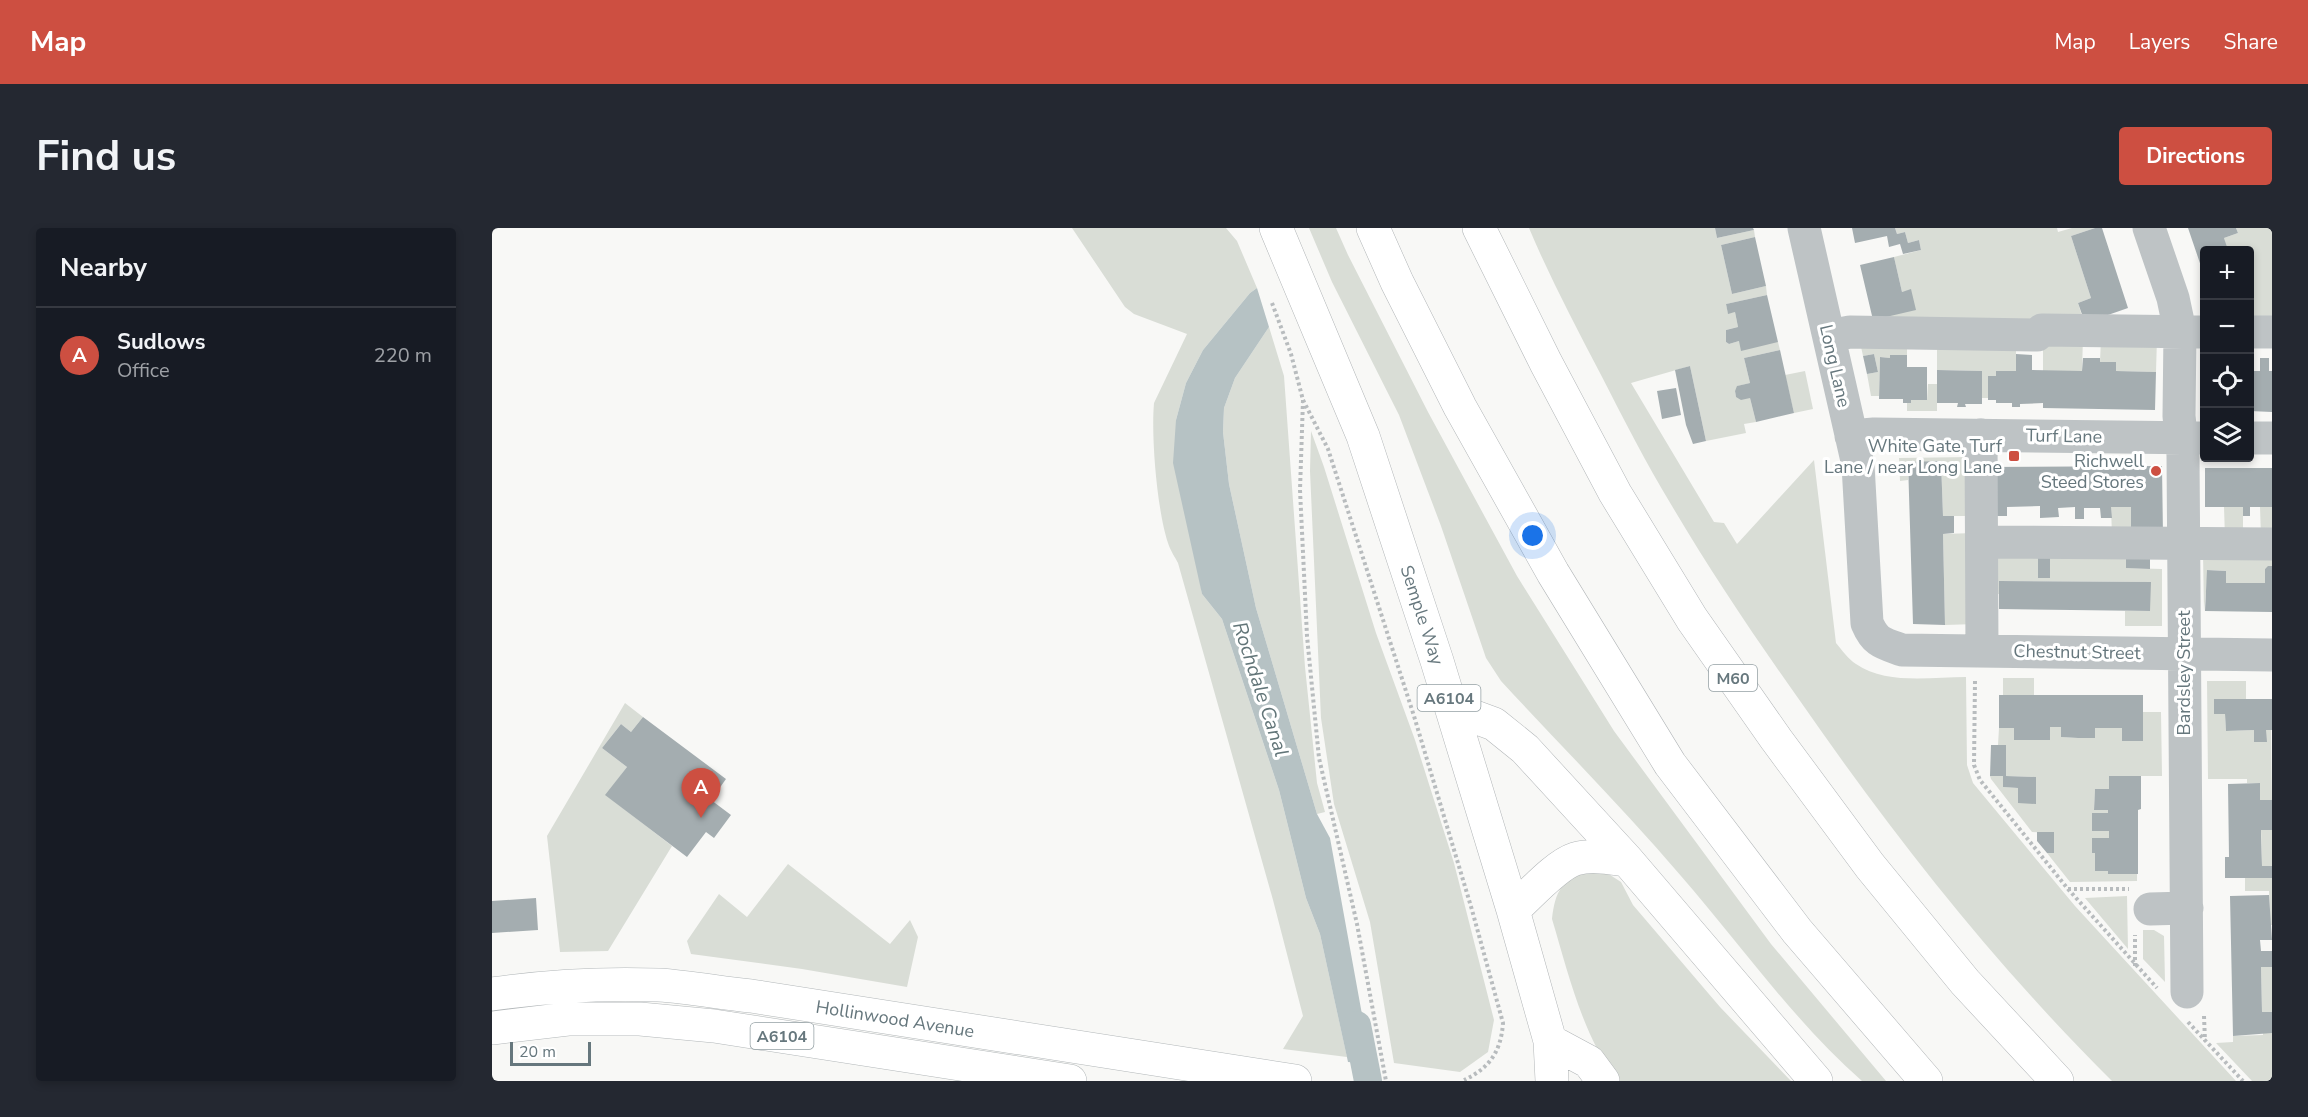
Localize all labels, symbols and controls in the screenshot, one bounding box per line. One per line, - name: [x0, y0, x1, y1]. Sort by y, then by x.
- text: Map: [30, 23, 86, 61]
- text: Map: [2054, 28, 2096, 56]
- text: Layers: [2129, 28, 2190, 56]
- text: Share: [2223, 28, 2278, 56]
- button: Directions: [2119, 127, 2272, 185]
- text: Find us: [36, 128, 176, 185]
- map controls: [2200, 246, 2254, 462]
- button: +: [2200, 246, 2254, 300]
- text: Nearby: [60, 250, 147, 285]
- button: −: [2200, 300, 2254, 354]
- street label: Long Lane: [1814, 322, 1856, 410]
- text: Sudlows: [117, 327, 205, 357]
- text: A: [72, 342, 87, 369]
- text: 220 m: [374, 342, 432, 369]
- button: locate: [2200, 354, 2254, 408]
- text: Office: [117, 357, 170, 384]
- button: layers: [2200, 408, 2254, 462]
- street label: Turf Lane: [2026, 423, 2102, 449]
- place label: White Gate, Turf Lane / near Long Lane: [1824, 434, 2003, 479]
- marker: White Gate, Turf Lane / near Long Lane: [2007, 449, 2021, 463]
- place label: Richwell Steed Stores: [2041, 449, 2145, 494]
- marker: Richwell Steed Stores: [2149, 464, 2163, 478]
- your location: [1518, 521, 1547, 550]
- street label: Semple Way: [1395, 562, 1450, 669]
- street label: Bardsley Street: [2172, 610, 2196, 735]
- water label: Rochdale Canal: [1226, 618, 1295, 760]
- street label: Chestnut Street: [2013, 639, 2141, 665]
- road number: M60: [1709, 665, 1757, 691]
- road number: A6104: [1418, 685, 1480, 711]
- pin: A: [682, 768, 720, 818]
- street label: Hollinwood Avenue: [814, 995, 976, 1043]
- road number: A6104: [750, 1023, 814, 1049]
- scale bar: [510, 1039, 591, 1066]
- text: 20 m: [519, 1041, 556, 1063]

